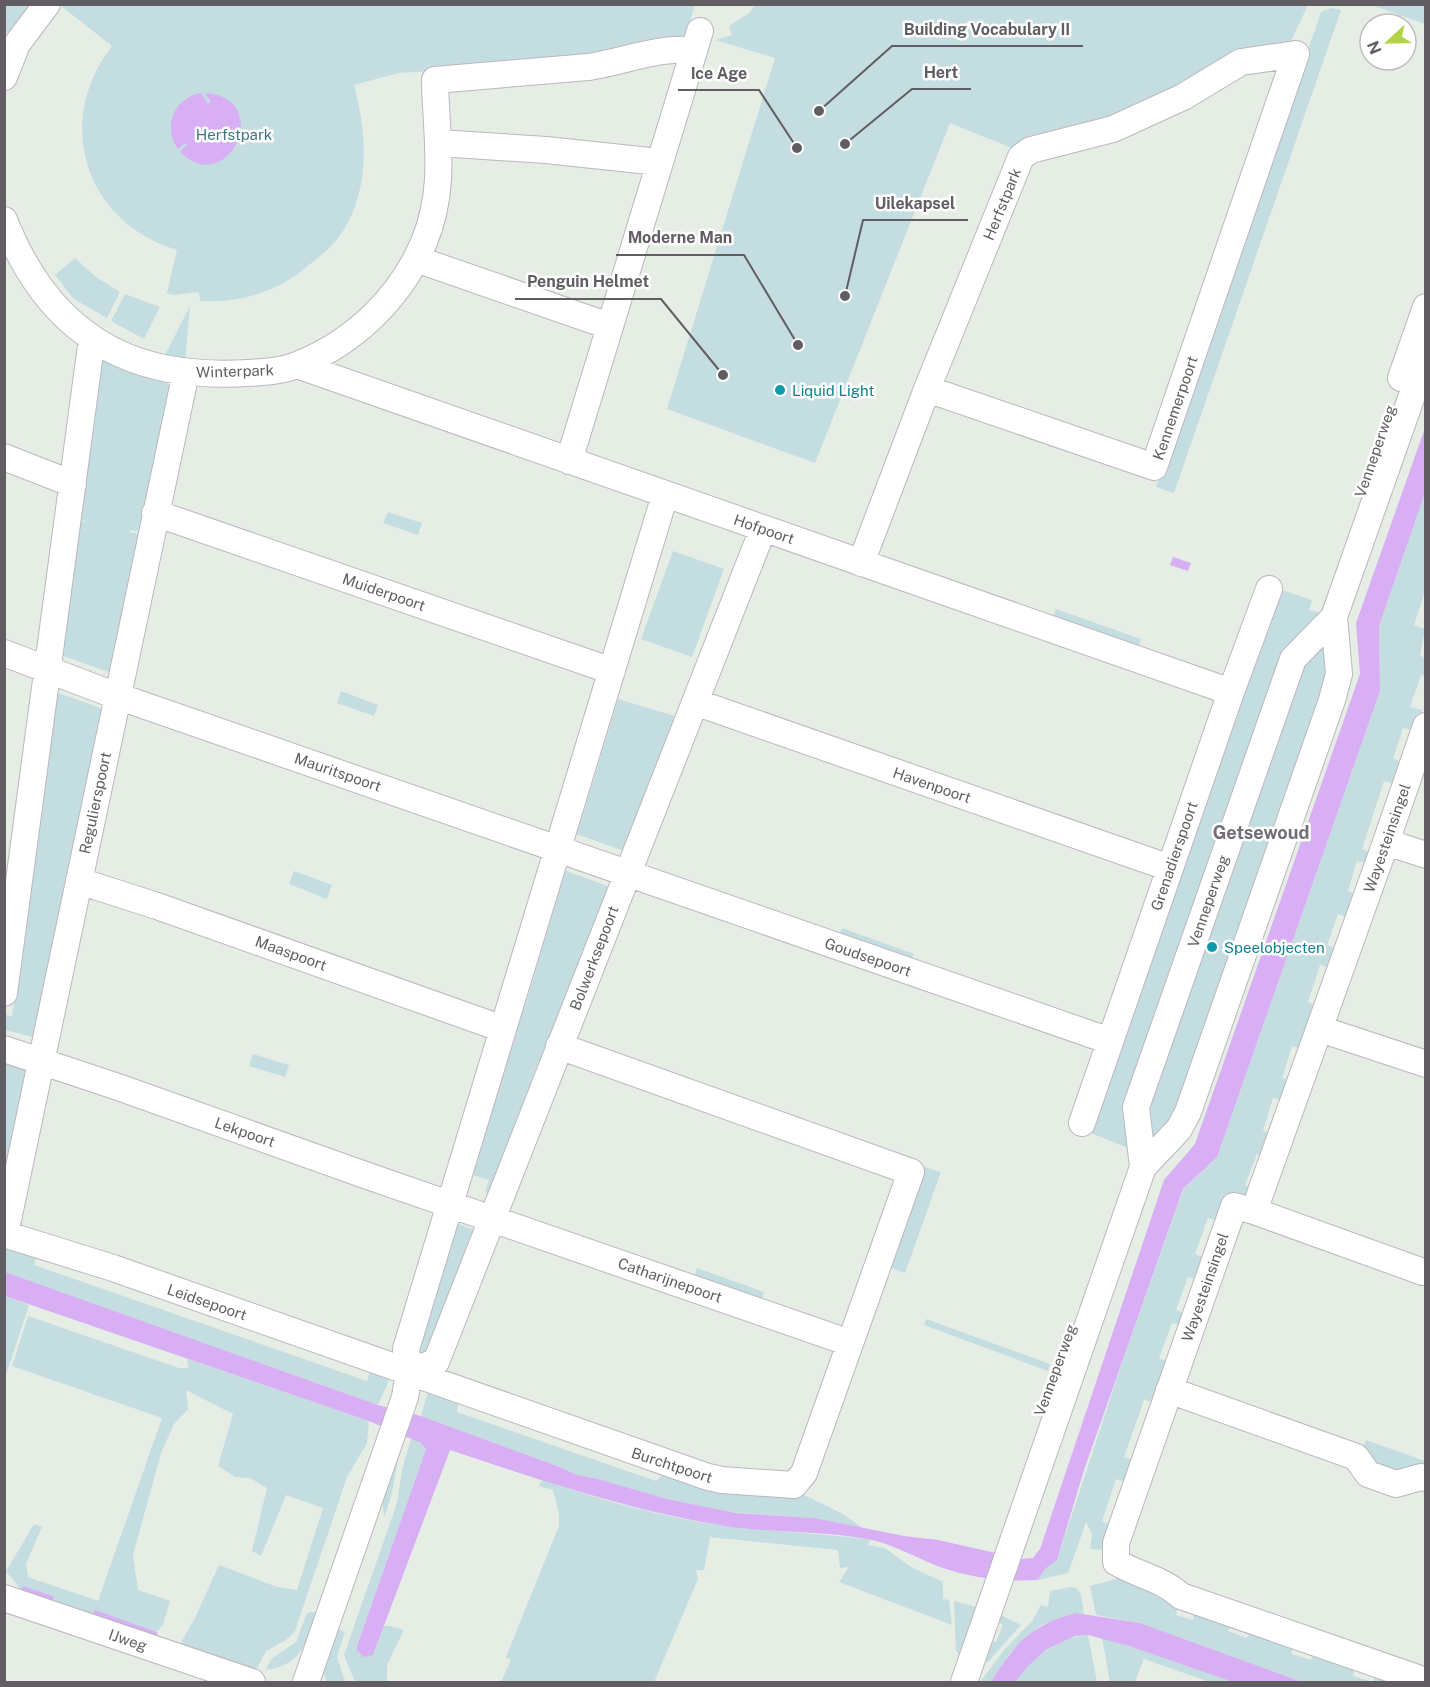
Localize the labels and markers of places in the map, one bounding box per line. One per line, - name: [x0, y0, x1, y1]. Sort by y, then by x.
- callout: Building Vocabulary II: [892, 12, 1083, 46]
- callout: Hert: [912, 55, 971, 89]
- callout: Ice Age: [678, 56, 759, 90]
- callout: Uilekapsel: [863, 186, 968, 220]
- callout: Moderne Man: [616, 221, 744, 255]
- callout: Penguin Helmet: [515, 265, 661, 299]
- place label: Liquid Light: [792, 382, 874, 399]
- marker: Liquid Light: [773, 383, 787, 397]
- place label: Speelobjecten: [1224, 939, 1325, 956]
- marker: Speelobjecten: [1205, 940, 1219, 954]

